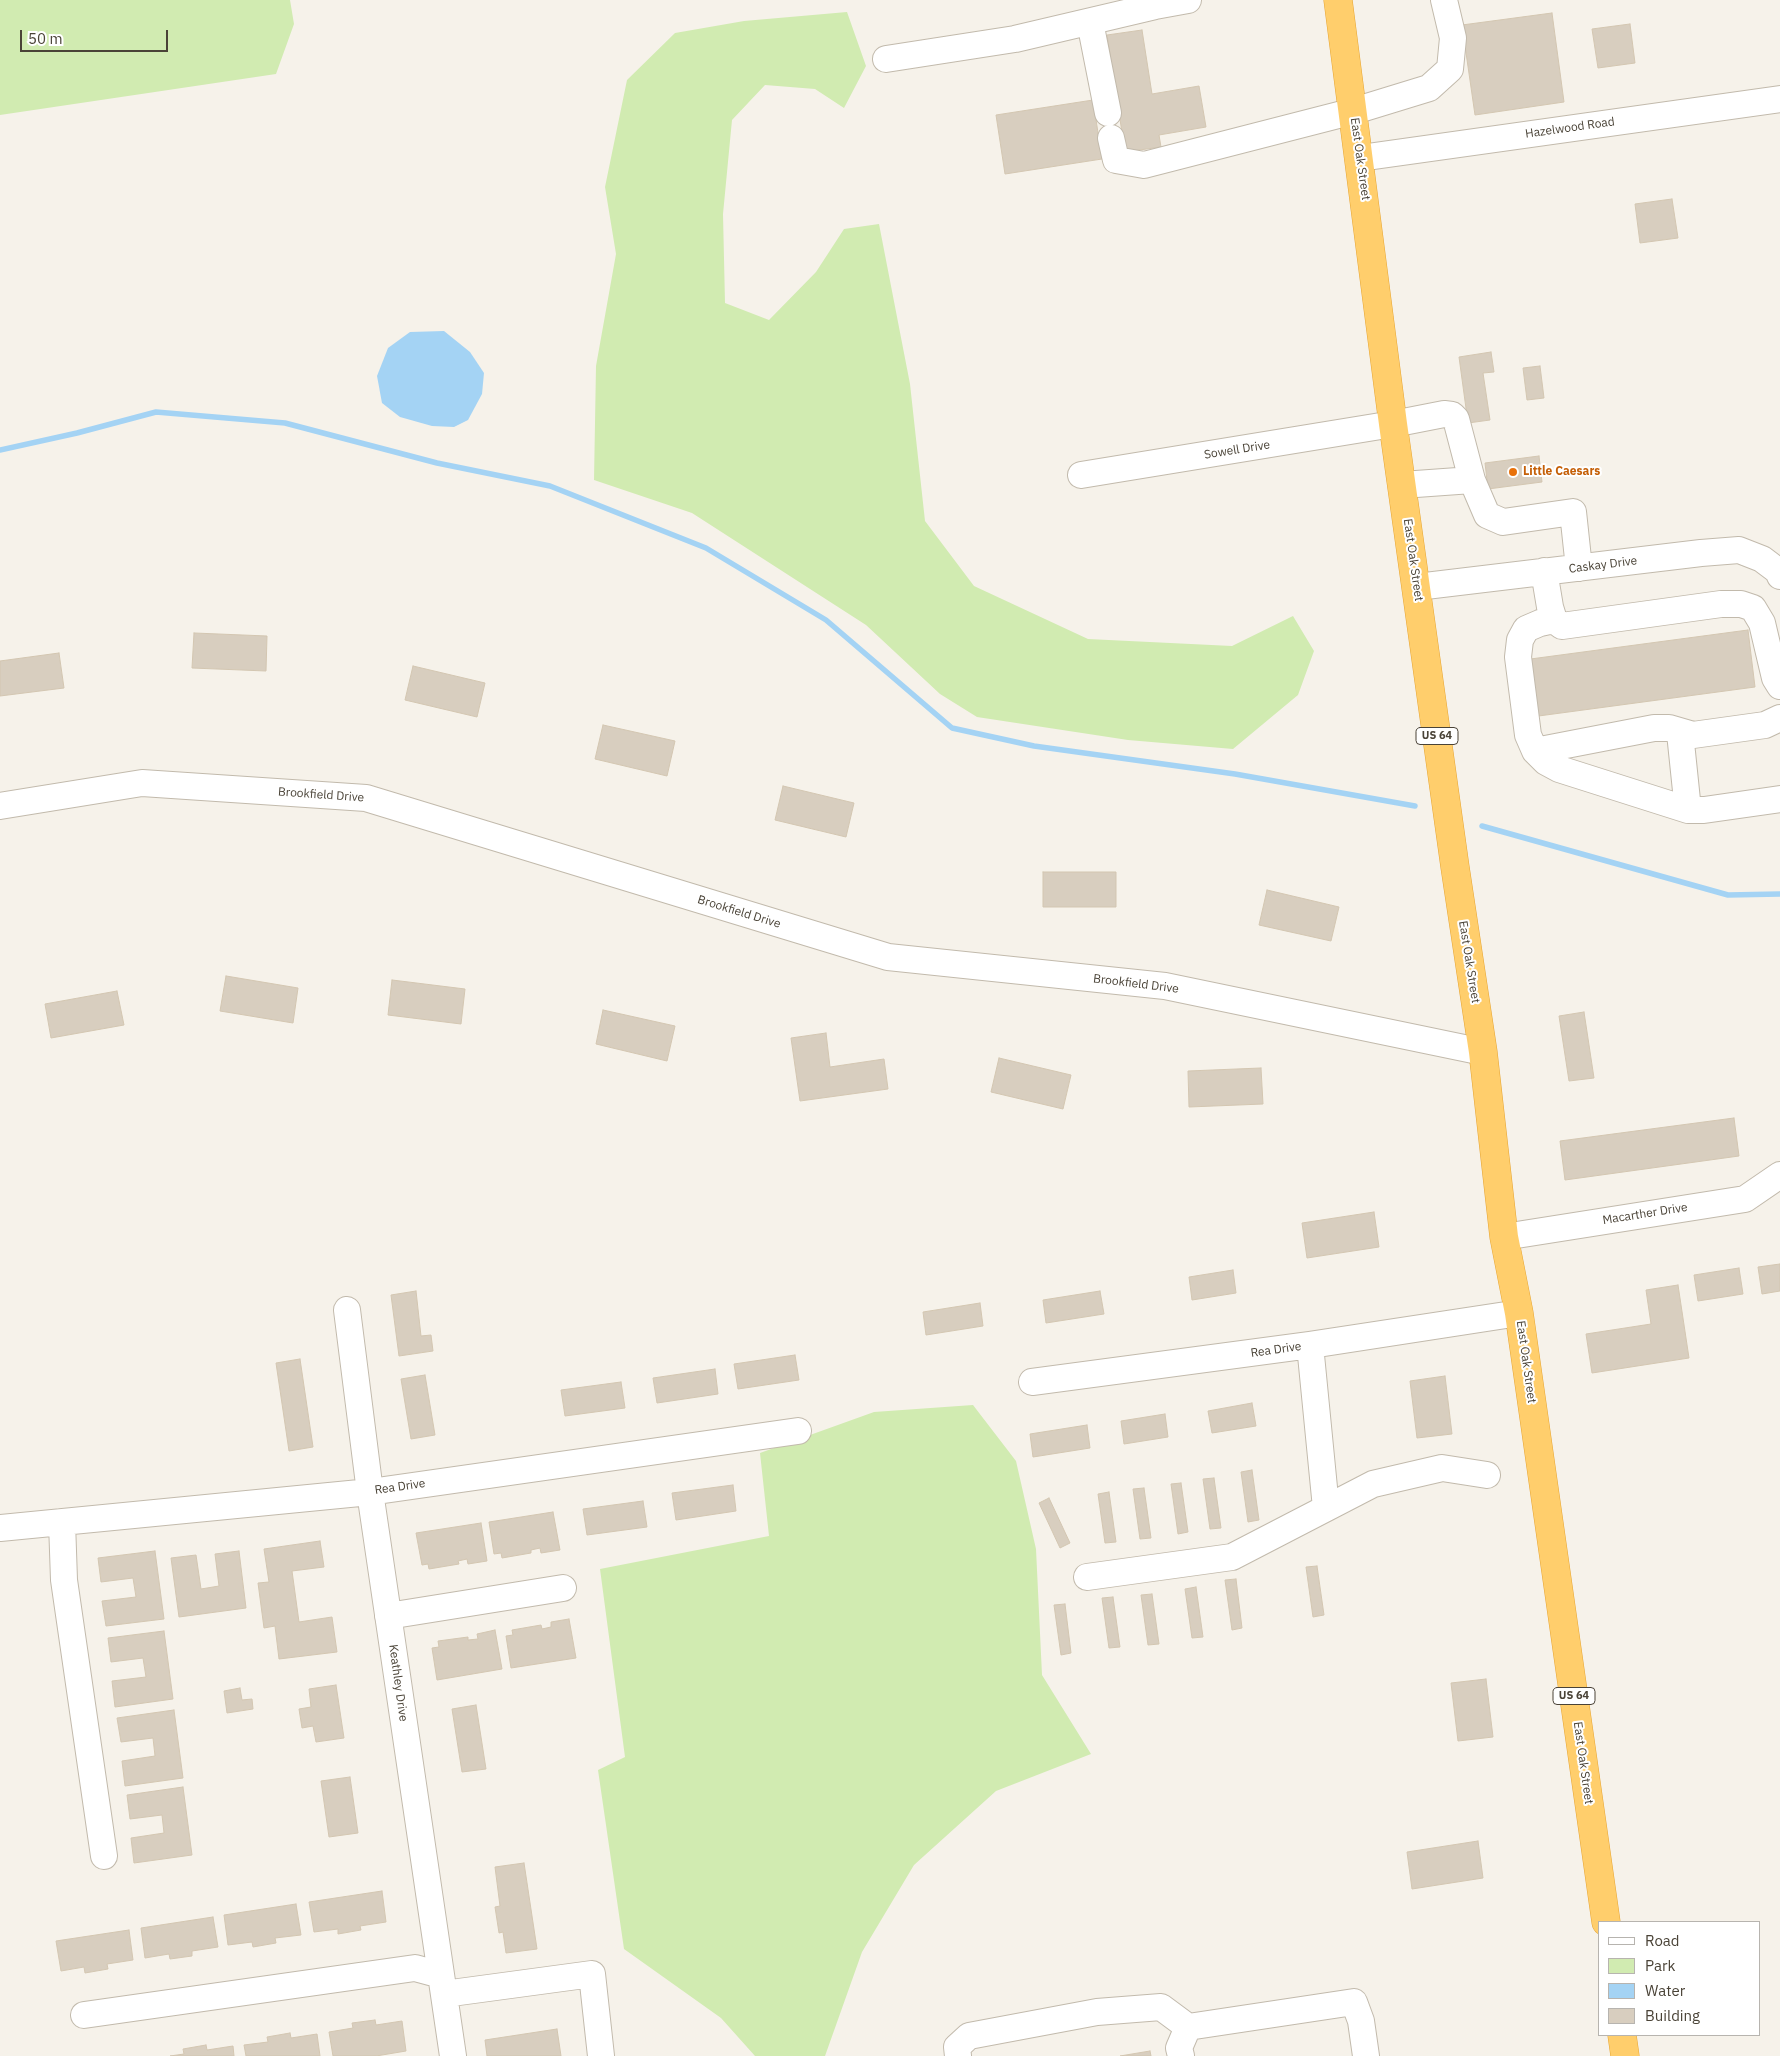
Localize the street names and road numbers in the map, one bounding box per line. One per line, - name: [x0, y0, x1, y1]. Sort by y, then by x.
- street label: Hazelwood Road: [1524, 115, 1616, 141]
- street label: East Oak Street: [1347, 117, 1373, 201]
- street label: Sowell Drive: [1203, 438, 1271, 462]
- street label: East Oak Street: [1400, 518, 1426, 602]
- street label: Caskay Drive: [1568, 554, 1638, 576]
- road number: US 64: [1416, 728, 1458, 744]
- street label: Brookfield Drive: [277, 785, 365, 805]
- street label: Brookfield Drive: [696, 893, 782, 931]
- street label: East Oak Street: [1455, 920, 1483, 1004]
- street label: Brookfield Drive: [1092, 972, 1180, 996]
- street label: Macarther Drive: [1602, 1200, 1688, 1228]
- street label: East Oak Street: [1513, 1320, 1539, 1404]
- street label: Rea Drive: [1250, 1339, 1302, 1361]
- street label: Rea Drive: [374, 1476, 426, 1498]
- street label: Keathley Drive: [385, 1643, 411, 1723]
- road number: US 64: [1553, 1688, 1595, 1704]
- street label: East Oak Street: [1570, 1721, 1596, 1805]

